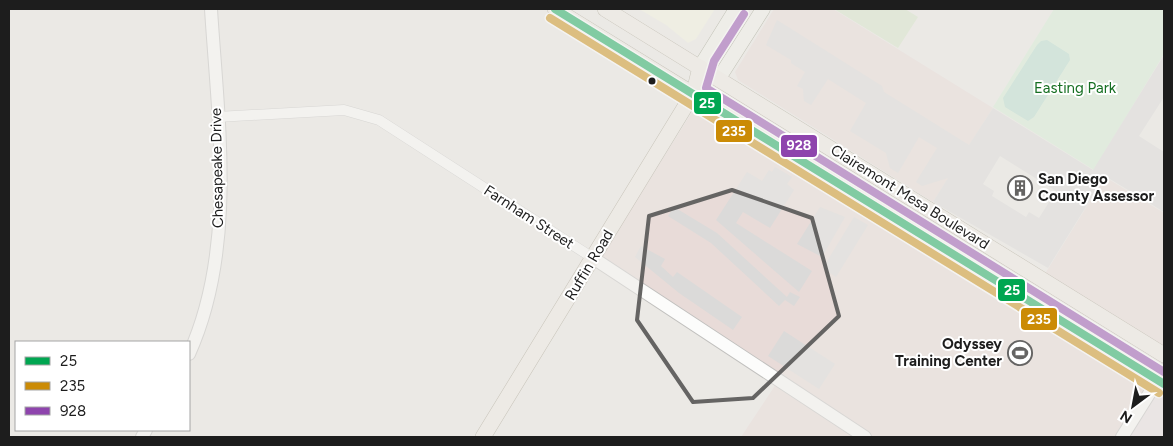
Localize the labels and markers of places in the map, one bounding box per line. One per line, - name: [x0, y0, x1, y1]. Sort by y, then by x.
- unlabelled marker: [647, 76, 657, 86]
- place label: San Diego County Assessor: [1038, 170, 1155, 205]
- building icon: San Diego County Assessor: [1007, 175, 1033, 201]
- place label: Odyssey Training Center: [895, 335, 1002, 370]
- sports icon: Odyssey Training Center: [1007, 340, 1033, 366]

